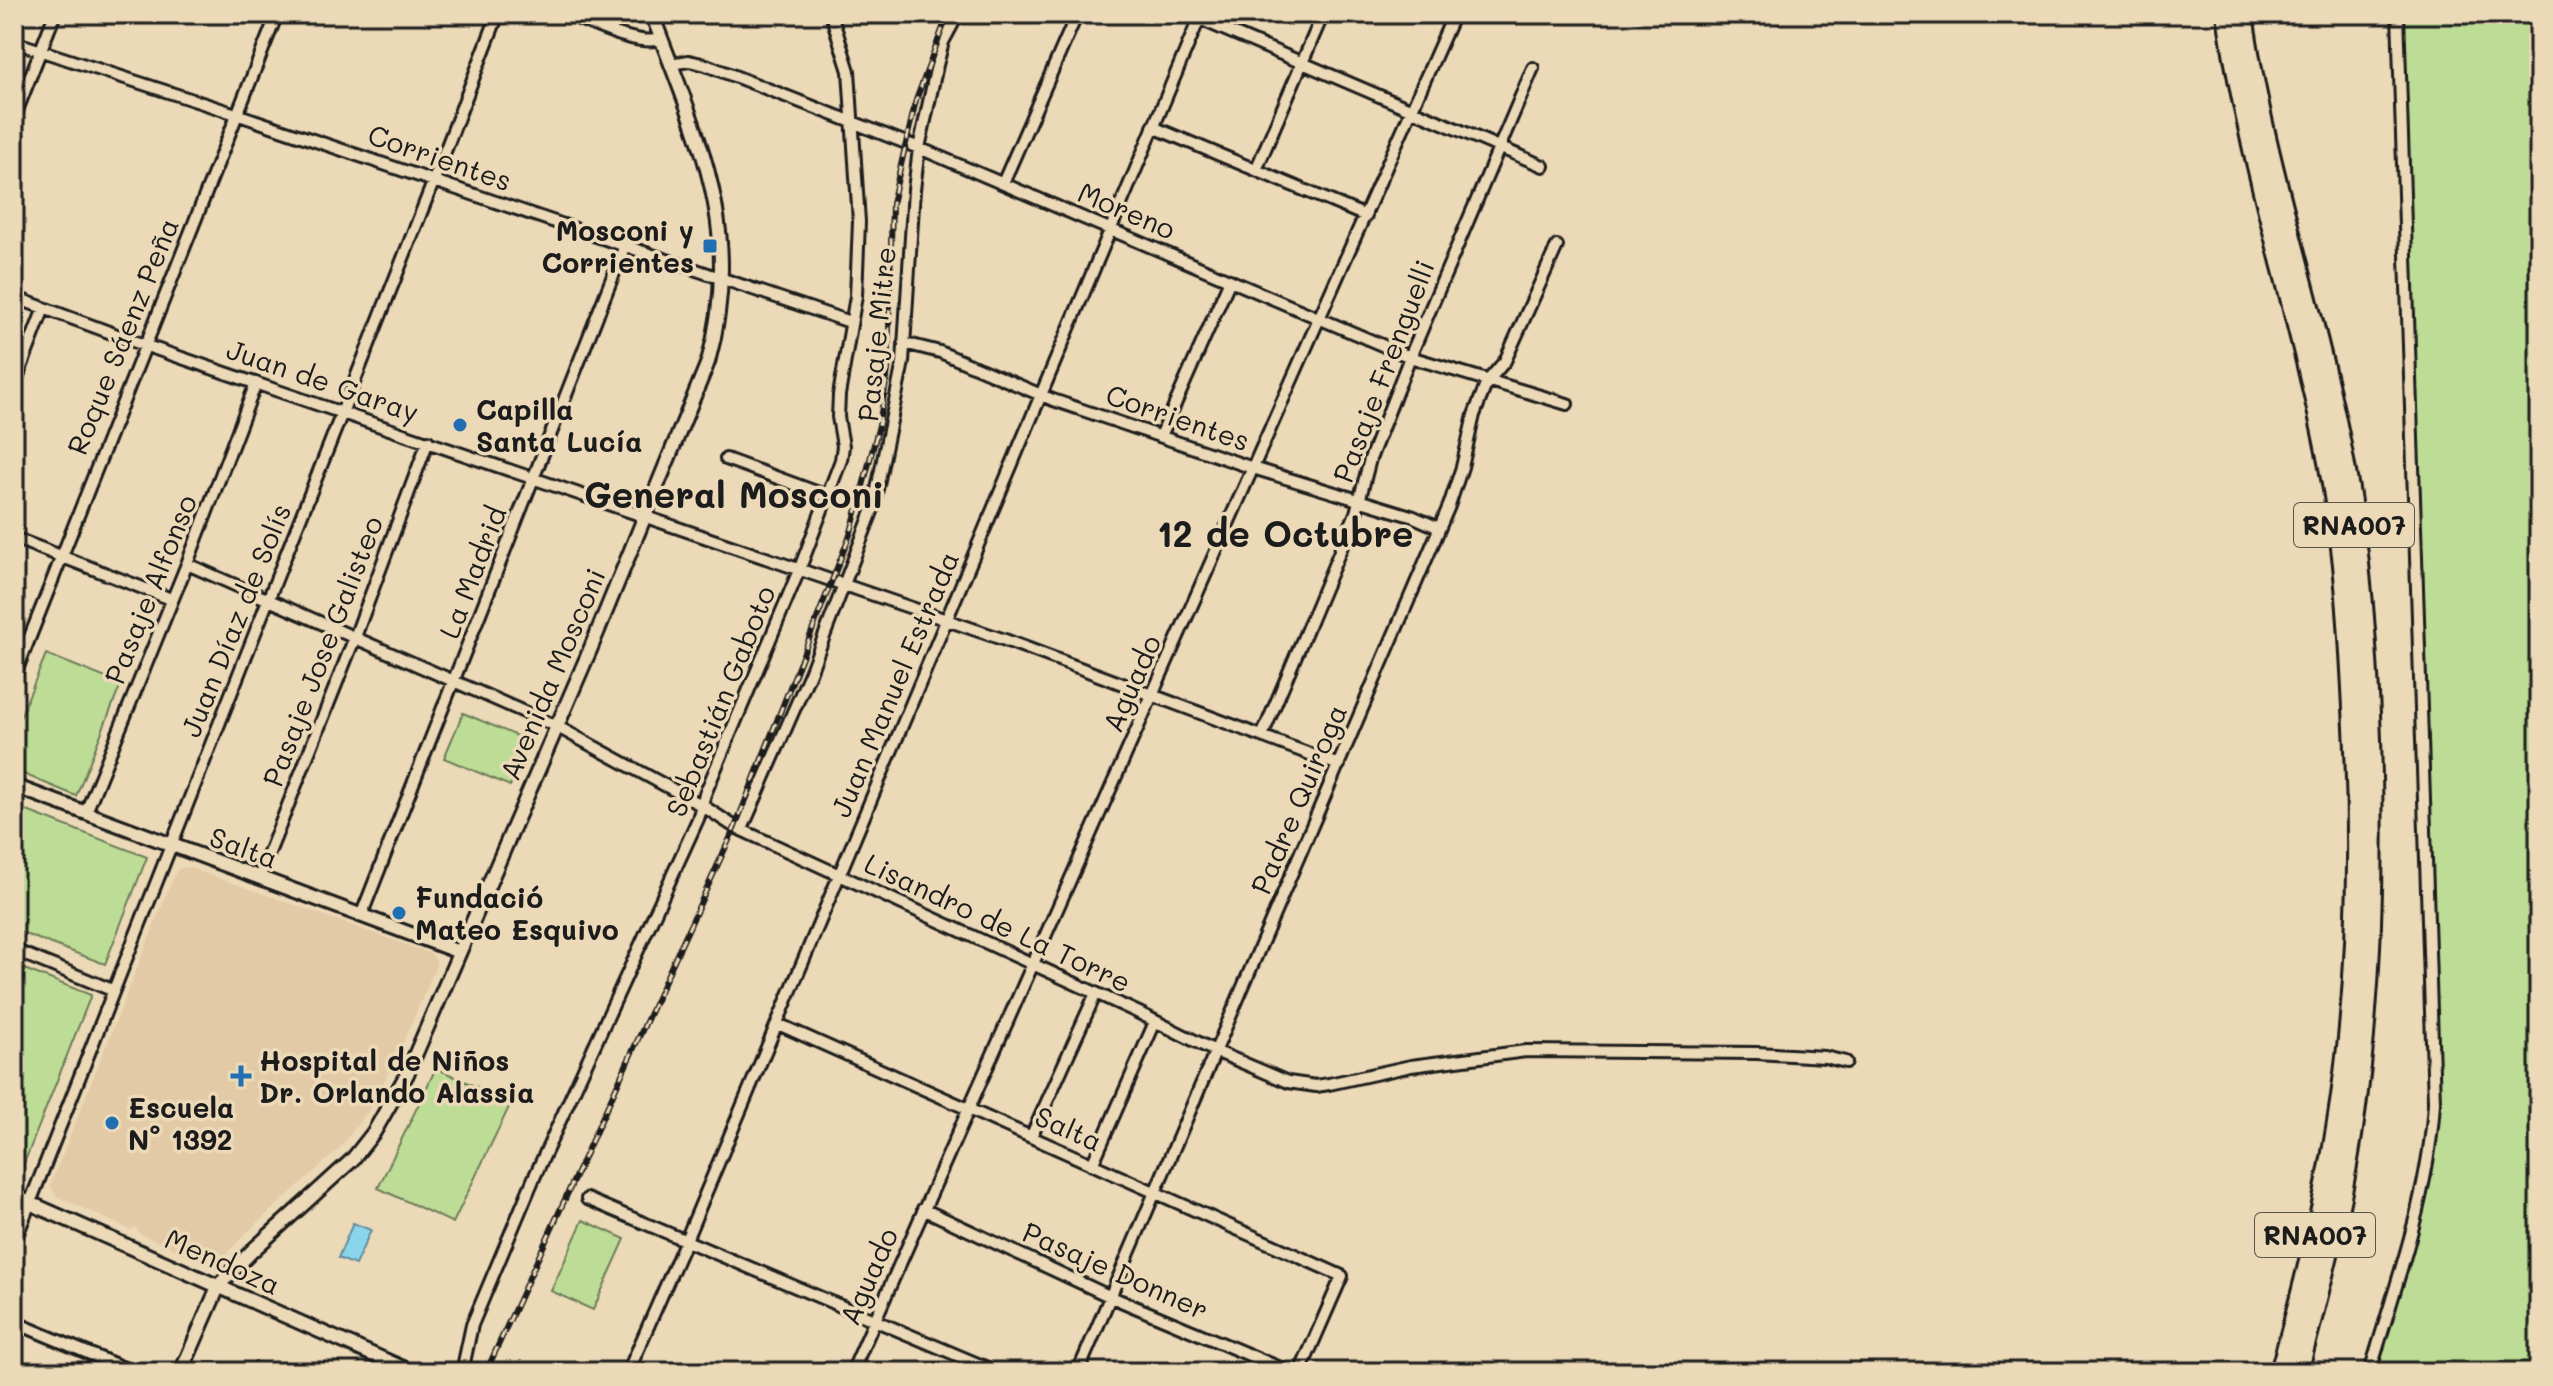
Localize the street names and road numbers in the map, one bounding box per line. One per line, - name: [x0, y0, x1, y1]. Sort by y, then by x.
- street label: Corrientes: [364, 116, 516, 198]
- street label: Moreno: [1073, 173, 1181, 247]
- street label: Roque Sáenz Peña: [58, 212, 186, 460]
- street label: Pasaje Mitre: [849, 245, 903, 423]
- street label: Pasaje Frenguelli: [1324, 255, 1442, 487]
- street label: Juan de Garay: [222, 330, 424, 430]
- street label: Corrientes: [1102, 376, 1254, 458]
- street label: Pasaje Alfonso: [96, 489, 204, 689]
- street label: Juan Díaz de Solís: [172, 498, 298, 742]
- street label: La Madrid: [430, 501, 514, 643]
- road number: RNA007: [2294, 503, 2414, 547]
- street label: Pasaje Jose Galisteo: [254, 511, 390, 791]
- street label: Juan Manuel Estrada: [822, 546, 966, 822]
- street label: Avenida Mosconi: [491, 563, 613, 785]
- street label: Sebastián Gaboto: [657, 580, 783, 822]
- street label: Aguado: [1094, 629, 1168, 737]
- street label: Padre Quiroga: [1242, 699, 1354, 899]
- street label: Salta: [205, 818, 283, 876]
- street label: Lisandro de La Torre: [859, 844, 1137, 1000]
- street label: Salta: [1030, 1097, 1108, 1159]
- street label: Pasaje Donner: [1018, 1213, 1214, 1327]
- road number: RNA007: [2255, 1213, 2375, 1257]
- street label: Mendoza: [160, 1220, 286, 1302]
- street label: Aguado: [831, 1222, 905, 1330]

